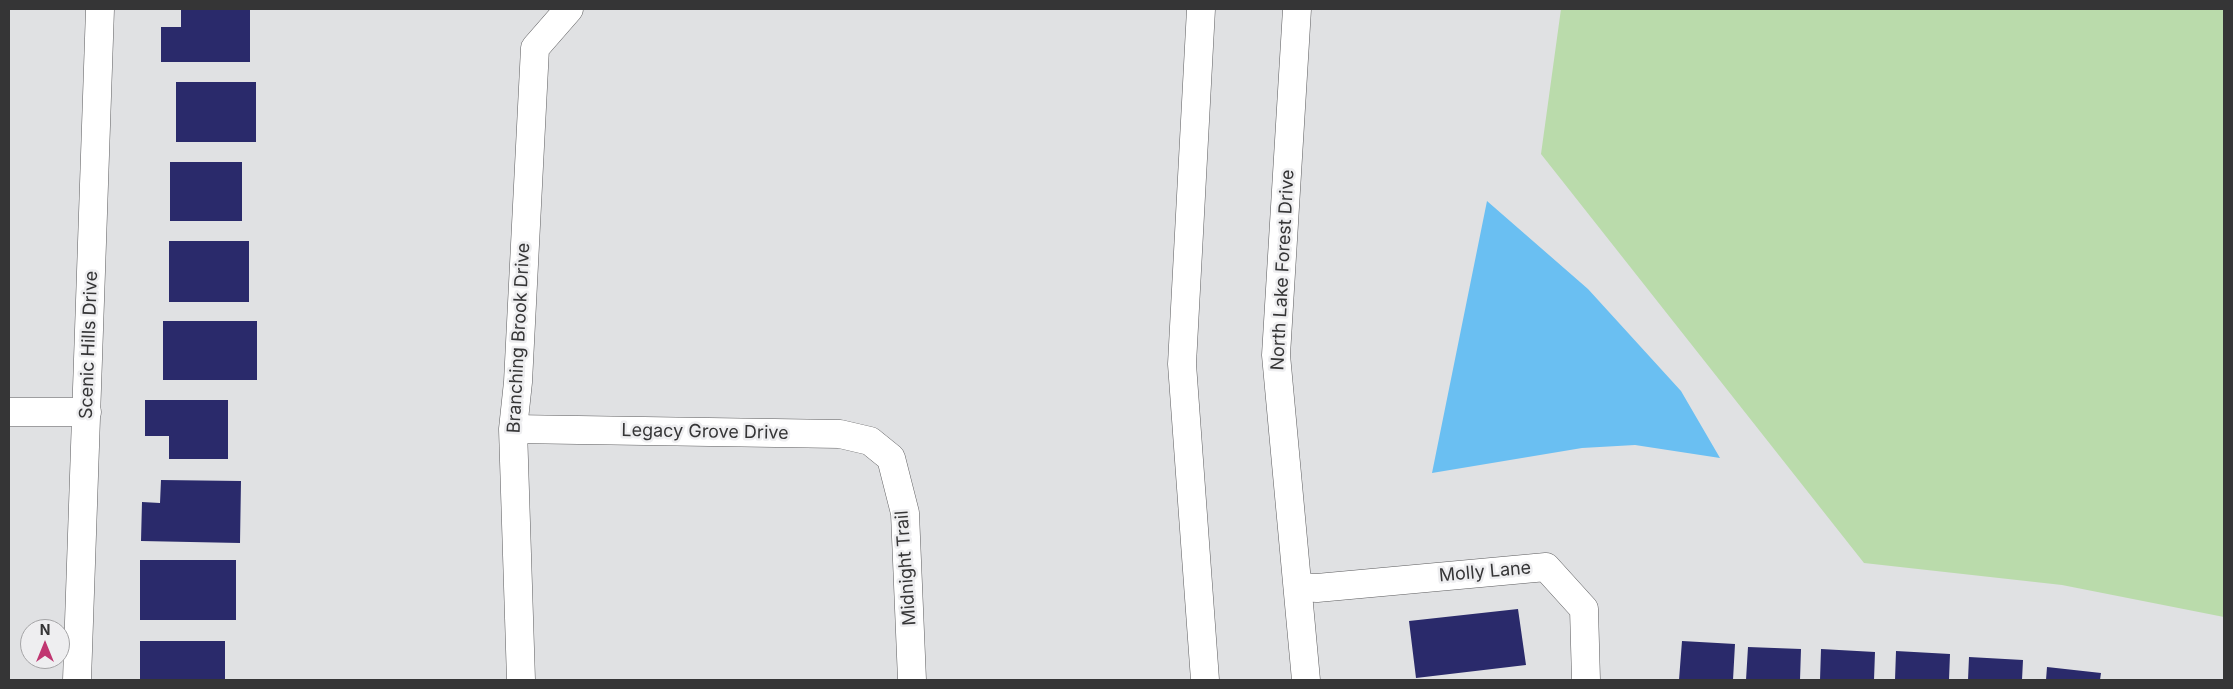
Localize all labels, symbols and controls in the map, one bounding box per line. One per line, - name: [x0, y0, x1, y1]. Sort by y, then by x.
- street label: North Lake Forest Drive: [1267, 169, 1299, 371]
- street label: Branching Brook Drive: [503, 242, 535, 434]
- street label: Scenic Hills Drive: [76, 270, 102, 420]
- street label: Legacy Grove Drive: [621, 420, 789, 444]
- street label: Midnight Trail: [891, 510, 921, 626]
- street label: Molly Lane: [1438, 557, 1532, 587]
- north arrow: [20, 619, 70, 669]
- text: N: [40, 621, 50, 638]

